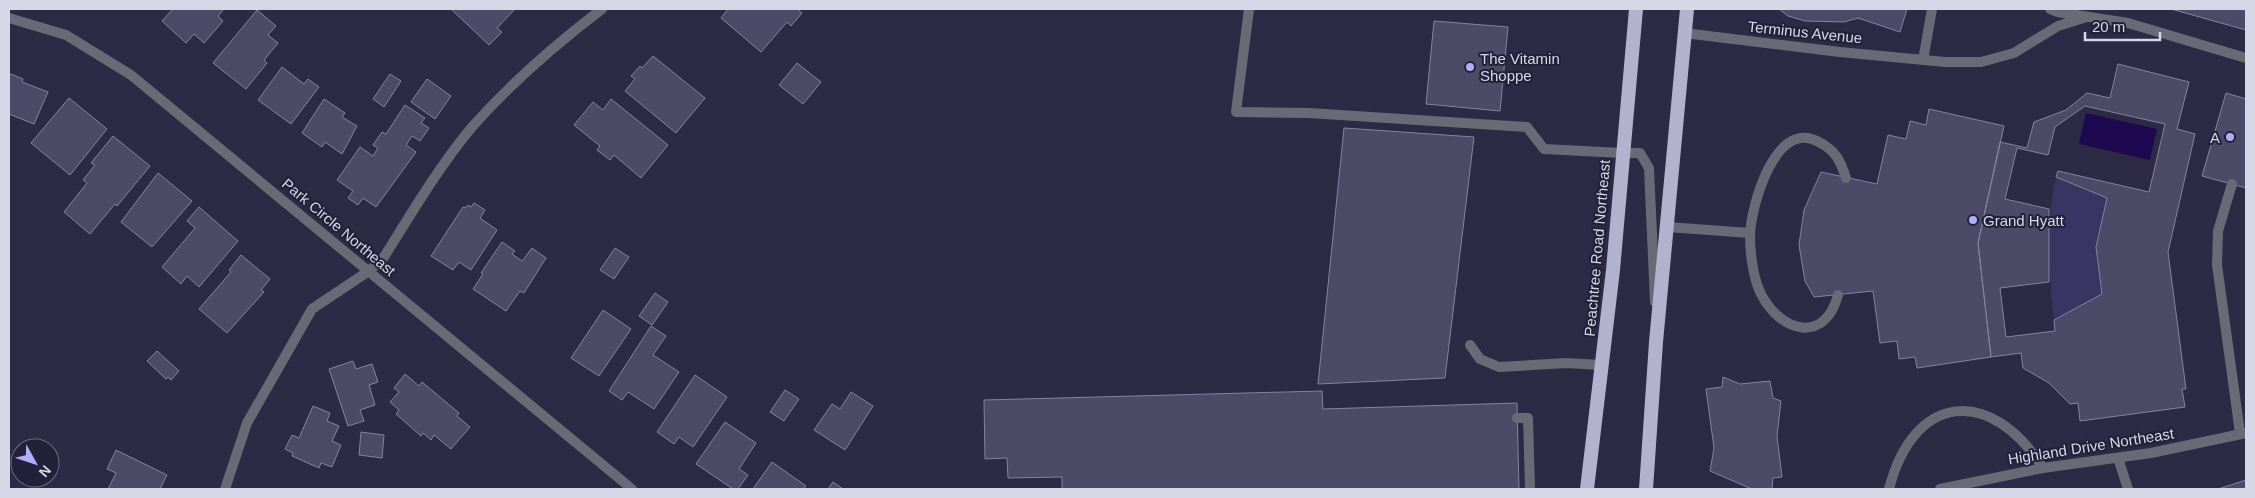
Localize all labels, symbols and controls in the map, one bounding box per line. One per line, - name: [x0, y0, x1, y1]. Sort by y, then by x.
- scale bar: [2085, 10, 2160, 42]
- street label: Terminus Avenue: [1747, 18, 1863, 46]
- text: 20 m: [2092, 18, 2125, 35]
- place label: The Vitamin Shoppe: [1480, 50, 1560, 84]
- marker: The Vitamin Shoppe: [1464, 61, 1476, 73]
- place label: A: [2210, 129, 2220, 146]
- marker: A: [2224, 131, 2236, 143]
- street label: Peachtree Road Northeast: [1581, 158, 1613, 337]
- street label: Park Circle Northeast: [279, 175, 400, 280]
- place label: Grand Hyatt: [1983, 212, 2065, 229]
- marker: Grand Hyatt: [1967, 214, 1979, 226]
- street label: Highland Drive Northeast: [2007, 424, 2176, 468]
- north arrow: [10, 438, 60, 488]
- text: N: [36, 462, 54, 480]

